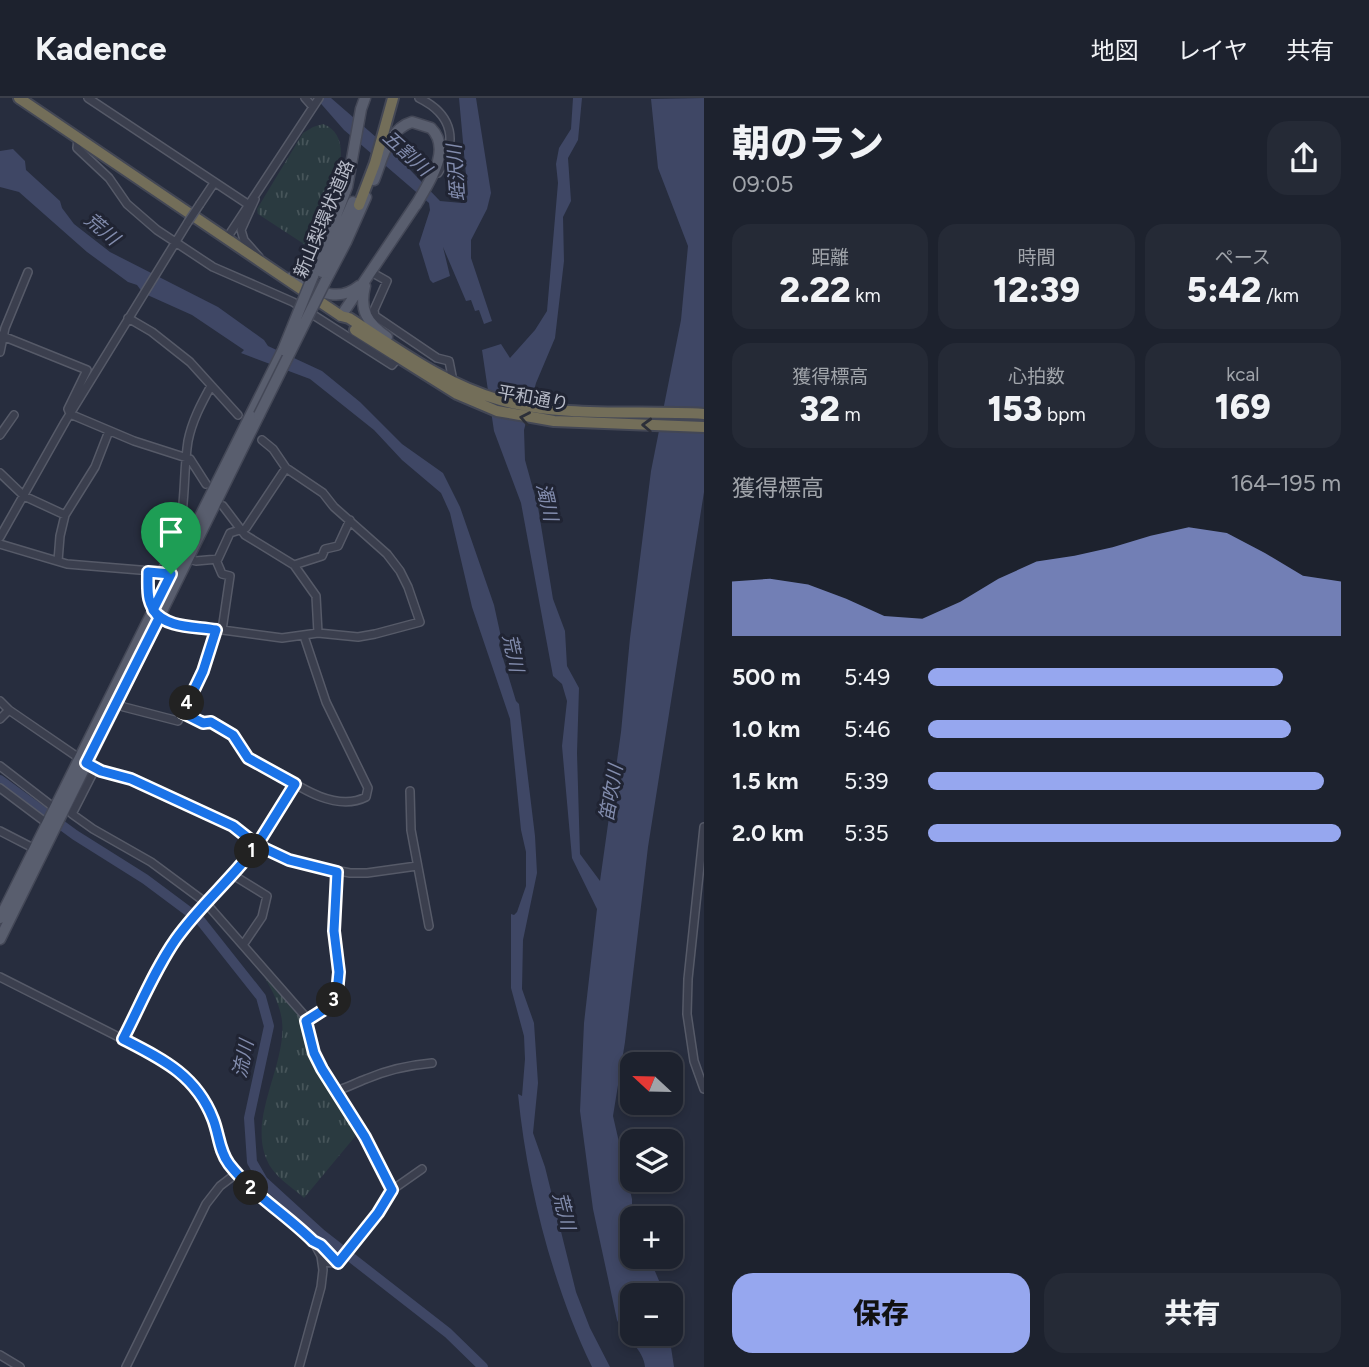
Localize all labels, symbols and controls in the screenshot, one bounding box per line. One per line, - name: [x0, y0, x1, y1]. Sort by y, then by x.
- text: Kadence: [35, 29, 167, 68]
- text: 地図: [1091, 36, 1139, 65]
- text: レイヤ: [1177, 36, 1248, 65]
- text: 共有: [1286, 36, 1334, 65]
- text: 朝のラン: [732, 121, 884, 167]
- button: share: [1267, 121, 1341, 195]
- water label: 五割川: [378, 125, 437, 182]
- water label: 蛭沢川: [442, 142, 469, 202]
- street label: 新山梨環状道路: [289, 157, 359, 281]
- text: 09:05: [732, 170, 794, 198]
- water label: 荒川: [80, 208, 125, 251]
- text: 距離: [811, 246, 849, 269]
- text: 時間: [1017, 246, 1056, 269]
- text: ペース: [1215, 246, 1271, 269]
- text: 2.22: [780, 269, 851, 311]
- text: 12:39: [993, 269, 1080, 311]
- text: 5:42: [1187, 269, 1261, 311]
- text: km: [851, 284, 881, 307]
- text: /km: [1261, 284, 1299, 307]
- text: kcal: [1226, 363, 1259, 386]
- text: 獲得標高: [792, 365, 868, 388]
- text: 心拍数: [1008, 365, 1065, 388]
- street label: 平和通り: [496, 381, 570, 415]
- text: 169: [1215, 386, 1271, 428]
- text: 32: [800, 388, 840, 430]
- text: 153: [987, 388, 1042, 430]
- text: m: [840, 403, 861, 426]
- text: bpm: [1042, 403, 1086, 426]
- one-way arrow: [519, 411, 531, 426]
- one-way arrow: [641, 417, 652, 432]
- text: 164–195 m: [1231, 469, 1341, 497]
- text: 獲得標高: [732, 474, 824, 502]
- water label: 濁川: [532, 481, 563, 525]
- pin: [141, 502, 201, 574]
- icon: arrive: [152, 513, 190, 551]
- water label: 荒川: [498, 632, 529, 676]
- text: 500 m: [732, 663, 801, 691]
- text: 5:49: [844, 663, 890, 691]
- pin: 4: [170, 686, 204, 720]
- text: 4: [180, 691, 193, 714]
- text: 1.0 km: [732, 715, 800, 743]
- text: 5:46: [844, 715, 890, 743]
- water label: 笛吹川: [595, 761, 628, 823]
- text: 1.5 km: [732, 767, 799, 795]
- text: 5:39: [844, 767, 889, 795]
- text: 2.0 km: [732, 819, 804, 847]
- text: 5:35: [844, 819, 889, 847]
- pin: 1: [234, 834, 270, 868]
- text: 1: [247, 839, 256, 862]
- pin: 3: [316, 982, 352, 1018]
- text: 3: [328, 988, 339, 1011]
- water label: 流川: [228, 1036, 259, 1080]
- north arrow: [620, 1052, 682, 1115]
- map controls: [620, 1052, 683, 1346]
- button: layers: [620, 1129, 683, 1192]
- pin: 2: [233, 1170, 268, 1206]
- text: 2: [245, 1176, 256, 1199]
- water label: 荒川: [548, 1190, 580, 1234]
- button: +: [620, 1206, 683, 1269]
- button: 保存: [732, 1273, 1030, 1353]
- button: 共有: [1044, 1273, 1341, 1353]
- button: −: [620, 1283, 683, 1346]

